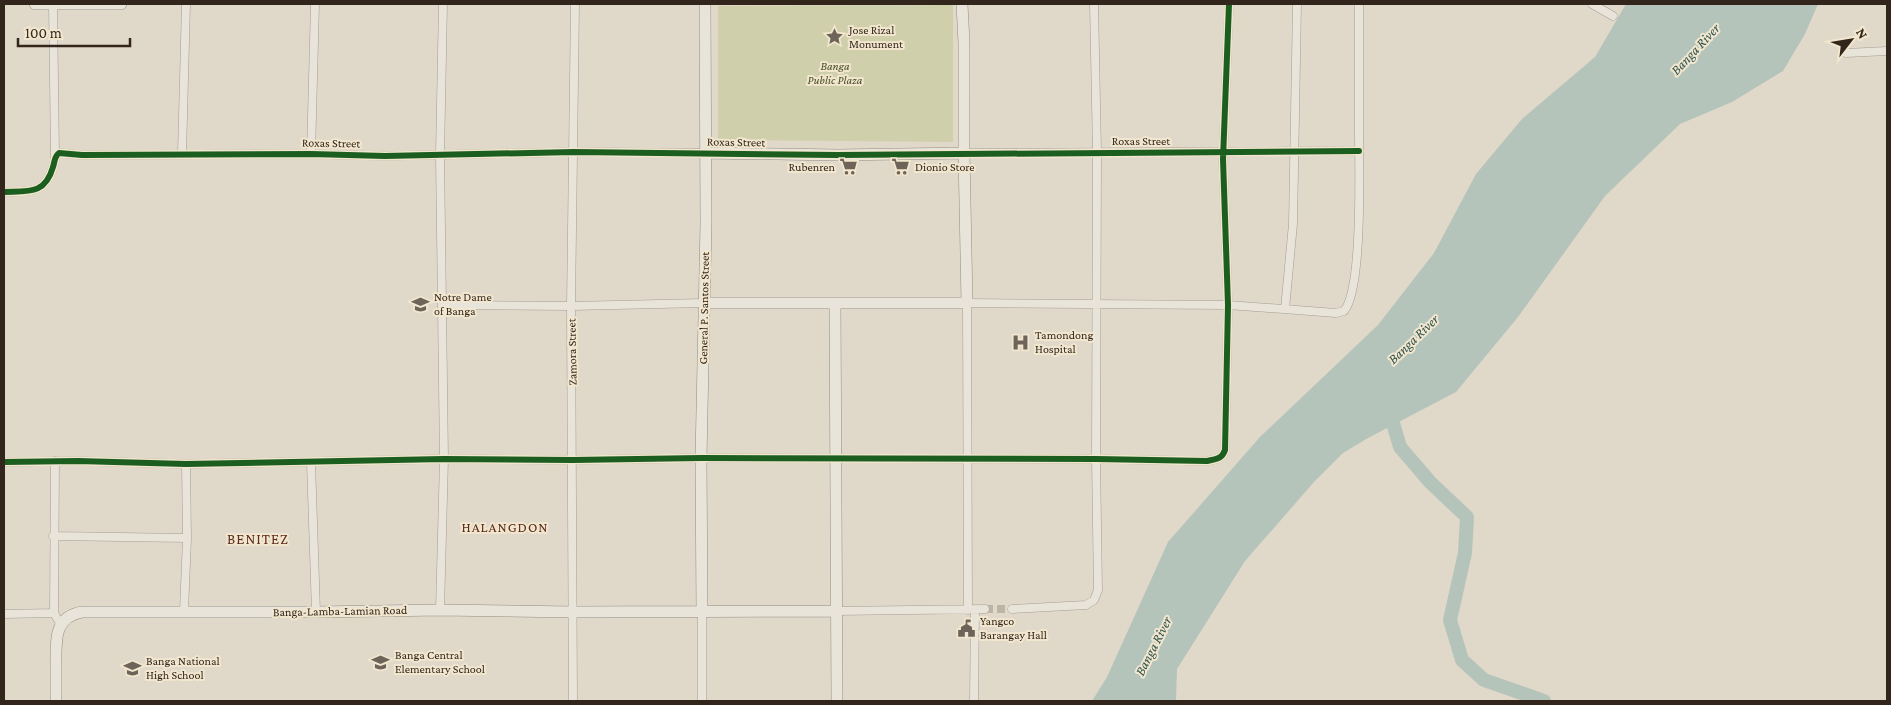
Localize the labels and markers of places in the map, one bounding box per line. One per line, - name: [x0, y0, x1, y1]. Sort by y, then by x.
- place label: Jose Rizal Monument: [848, 23, 904, 51]
- place icon: Jose Rizal Monument: [825, 27, 845, 47]
- supermarket icon: Rubenren: [839, 157, 859, 177]
- supermarket icon: Dionio Store: [891, 157, 911, 177]
- place label: Rubenren: [789, 160, 836, 174]
- place label: Dionio Store: [915, 160, 975, 174]
- place label: Notre Dame of Banga: [434, 290, 492, 318]
- school or university icon: Notre Dame of Banga: [410, 294, 430, 314]
- place label: Tamondong Hospital: [1035, 328, 1093, 356]
- hospital icon: Tamondong Hospital: [1011, 332, 1031, 352]
- place label: Yangco Barangay Hall: [980, 614, 1047, 642]
- public building icon: Yangco Barangay Hall: [956, 618, 976, 638]
- place label: Banga Central Elementary School: [395, 648, 485, 676]
- school or university icon: Banga Central Elementary School: [371, 652, 391, 672]
- place label: Banga National High School: [146, 654, 220, 682]
- school or university icon: Banga National High School: [122, 658, 142, 678]

